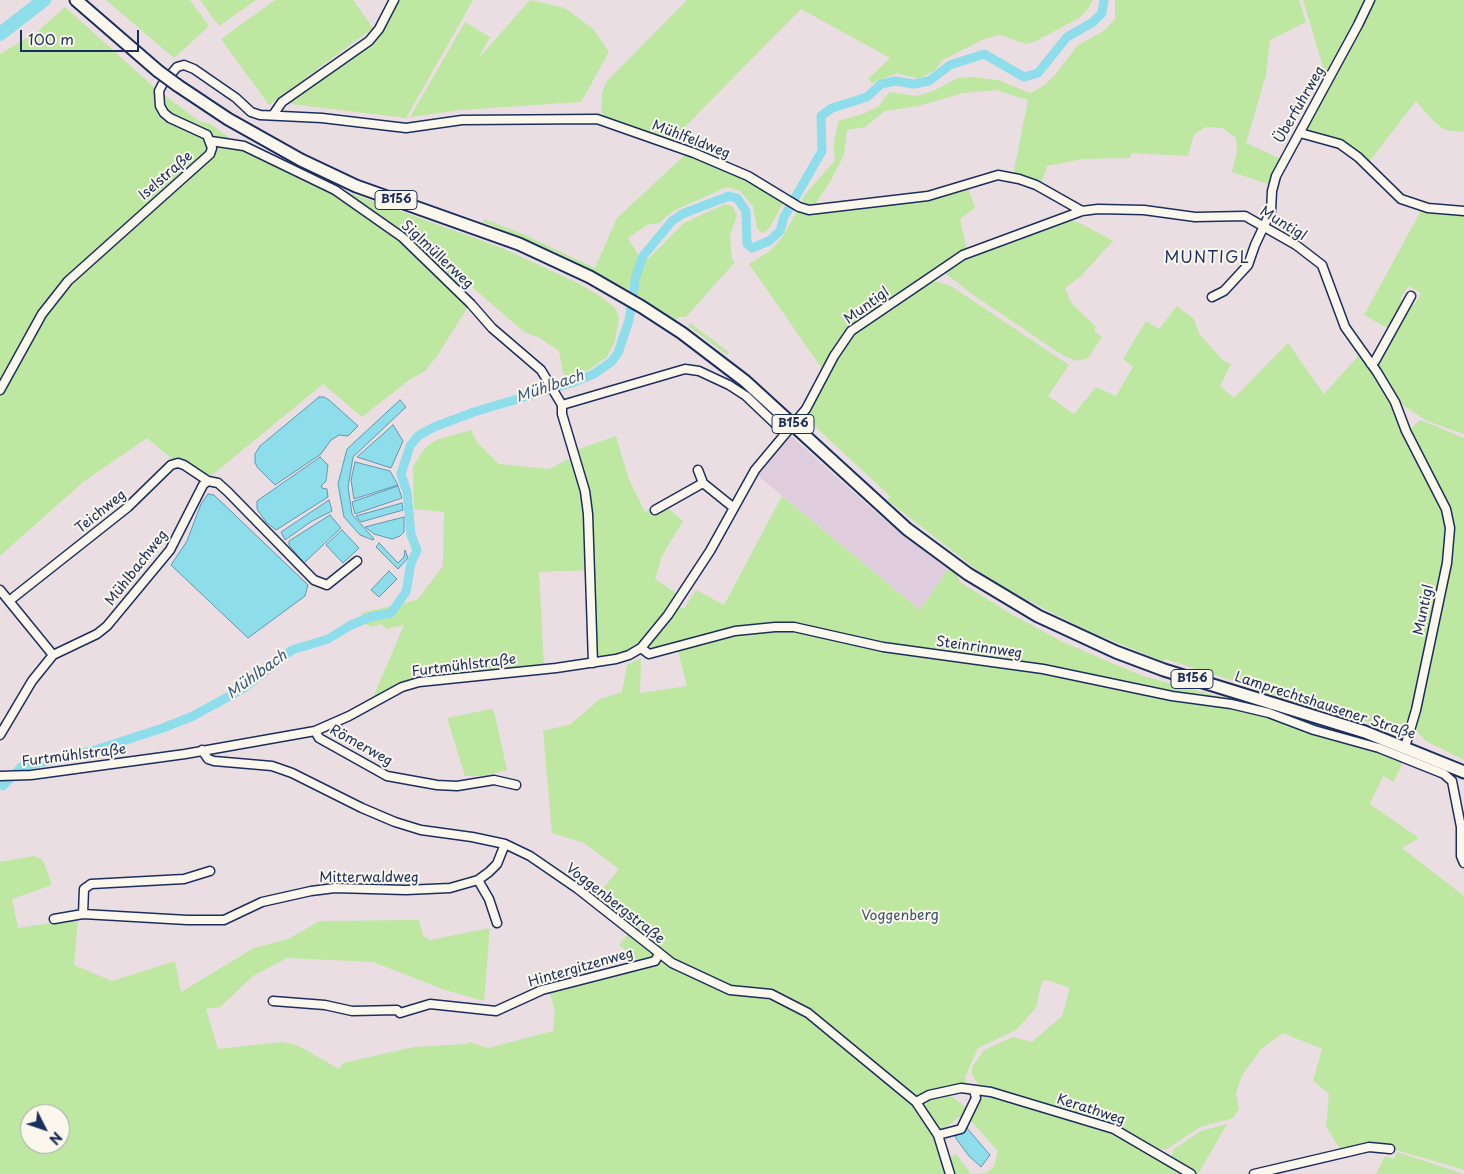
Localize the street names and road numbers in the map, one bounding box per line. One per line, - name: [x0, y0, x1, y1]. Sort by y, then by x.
- street label: Überfuhrweg: [1271, 63, 1329, 147]
- street label: Mühlfeldweg: [649, 117, 733, 163]
- street label: Iselstraße: [136, 148, 196, 204]
- road number: B156: [375, 190, 417, 210]
- street label: Muntigl: [1257, 203, 1309, 245]
- street label: Siglmüllerweg: [397, 217, 477, 293]
- street label: Muntigl: [841, 284, 893, 328]
- road number: B156: [772, 414, 814, 434]
- street label: Teichweg: [72, 486, 130, 538]
- street label: Mühlbachweg: [102, 527, 172, 609]
- street label: Muntigl: [1410, 583, 1438, 637]
- street label: Steinrinnweg: [935, 634, 1023, 662]
- street label: Furtmühlstraße: [411, 651, 517, 681]
- street label: Lamprechtshausener Straße: [1232, 669, 1418, 743]
- road number: B156: [1171, 670, 1213, 689]
- street label: Römerweg: [327, 722, 395, 770]
- street label: Furtmühlstraße: [21, 741, 127, 771]
- street label: Voggenbergstraße: [562, 860, 668, 948]
- street label: Mitterwaldweg: [319, 870, 419, 886]
- street label: Hintergitzenweg: [526, 945, 636, 991]
- street label: Kerathweg: [1055, 1091, 1127, 1129]

